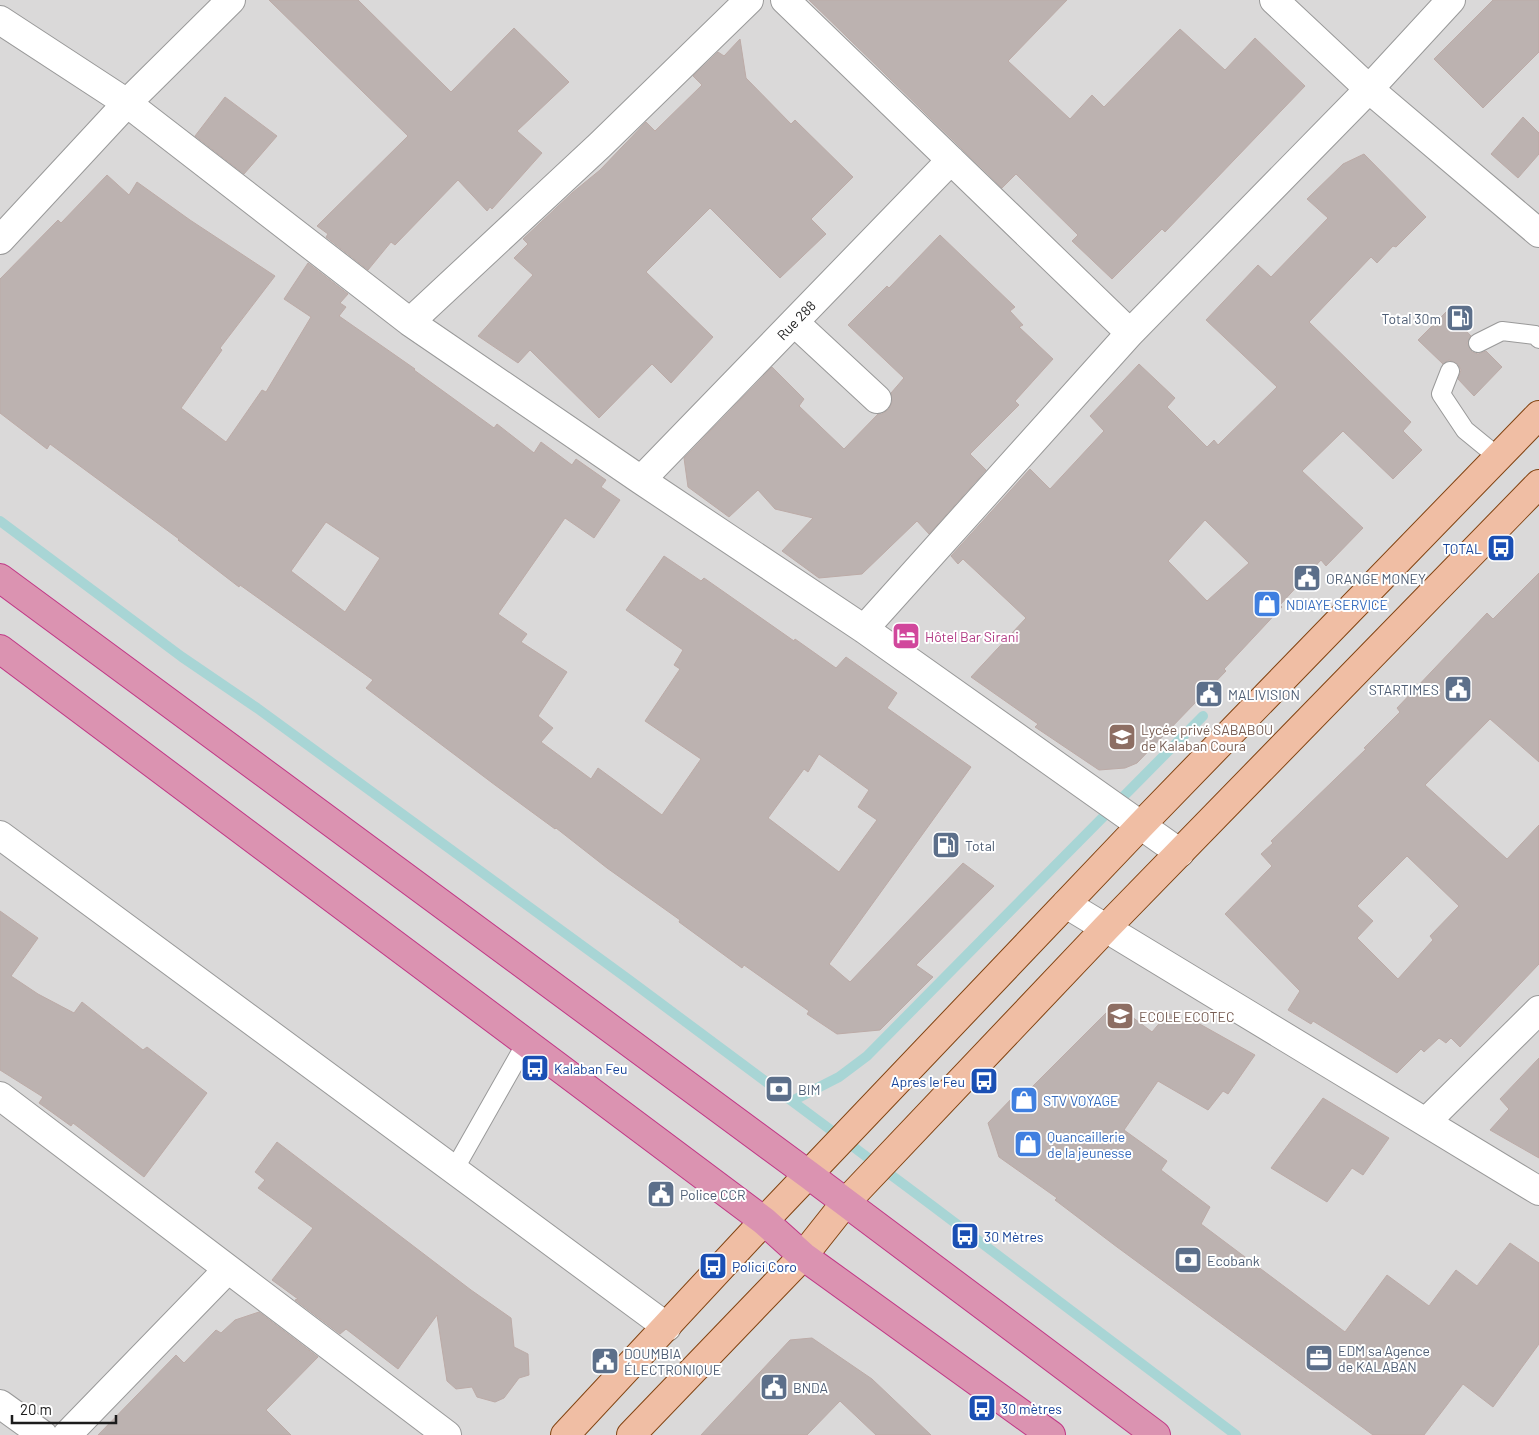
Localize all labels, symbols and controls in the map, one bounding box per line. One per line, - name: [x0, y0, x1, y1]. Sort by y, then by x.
- street label: Rue 288: [773, 297, 819, 343]
- fuel station icon: Total 30m: [1445, 303, 1475, 333]
- place label: Total 30m: [1382, 310, 1441, 327]
- bus stop icon: TOTAL: [1486, 533, 1516, 563]
- place label: TOTAL: [1442, 540, 1482, 557]
- public building icon: ORANGE MONEY: [1292, 563, 1322, 593]
- place label: ORANGE MONEY: [1326, 570, 1426, 587]
- shop icon: NDIAYE SERVICE: [1252, 589, 1282, 619]
- place label: NDIAYE SERVICE: [1286, 596, 1388, 613]
- hotel icon: Hôtel Bar Sirani: [891, 621, 921, 651]
- place label: Hôtel Bar Sirani: [925, 628, 1019, 645]
- public building icon: STARTIMES: [1443, 674, 1473, 704]
- public building icon: MALIVISION: [1194, 679, 1224, 709]
- place label: STARTIMES: [1369, 681, 1439, 698]
- place label: MALIVISION: [1228, 686, 1300, 703]
- place label: Lycée privé SABABOU de Kalaban Coura: [1141, 721, 1273, 754]
- school or university icon: Lycée privé SABABOU de Kalaban Coura: [1107, 722, 1137, 752]
- fuel station icon: Total: [931, 830, 961, 860]
- place label: Total: [965, 837, 995, 854]
- school or university icon: ECOLE ECOTEC: [1105, 1001, 1135, 1031]
- place label: ECOLE ECOTEC: [1139, 1008, 1234, 1025]
- bus stop icon: Kalaban Feu: [520, 1053, 550, 1083]
- place label: Kalaban Feu: [554, 1060, 628, 1077]
- bus stop icon: Apres le Feu: [969, 1066, 999, 1096]
- place label: Apres le Feu: [891, 1073, 965, 1090]
- bank icon: BIM: [764, 1074, 794, 1104]
- place label: BIM: [798, 1081, 820, 1098]
- shop icon: STV VOYAGE: [1009, 1085, 1039, 1115]
- place label: STV VOYAGE: [1043, 1092, 1119, 1109]
- place label: Quancaillerie de la jeunesse: [1047, 1128, 1132, 1161]
- shop icon: Quancaillerie de la jeunesse: [1013, 1129, 1043, 1159]
- public building icon: Police CCR: [646, 1179, 676, 1209]
- place label: Police CCR: [680, 1186, 746, 1203]
- bus stop icon: 30 Mètres: [950, 1221, 980, 1251]
- place label: 30 Mètres: [984, 1228, 1044, 1245]
- bank icon: Ecobank: [1173, 1245, 1203, 1275]
- bus stop icon: Polici Coro: [698, 1251, 728, 1281]
- place label: Ecobank: [1207, 1252, 1260, 1269]
- place label: Polici Coro: [732, 1258, 797, 1275]
- place label: EDM sa Agence de KALABAN: [1338, 1342, 1430, 1375]
- office icon: EDM sa Agence de KALABAN: [1304, 1343, 1334, 1373]
- place label: DOUMBIA ÉLECTRONIQUE: [624, 1345, 721, 1378]
- public building icon: DOUMBIA ÉLECTRONIQUE: [590, 1346, 620, 1376]
- public building icon: BNDA: [759, 1372, 789, 1402]
- place label: BNDA: [793, 1379, 828, 1396]
- scale bar: [12, 1392, 116, 1424]
- bus stop icon: 30 mètres: [967, 1393, 997, 1423]
- text: 20 m: [20, 1400, 52, 1418]
- place label: 30 mètres: [1001, 1400, 1062, 1417]

